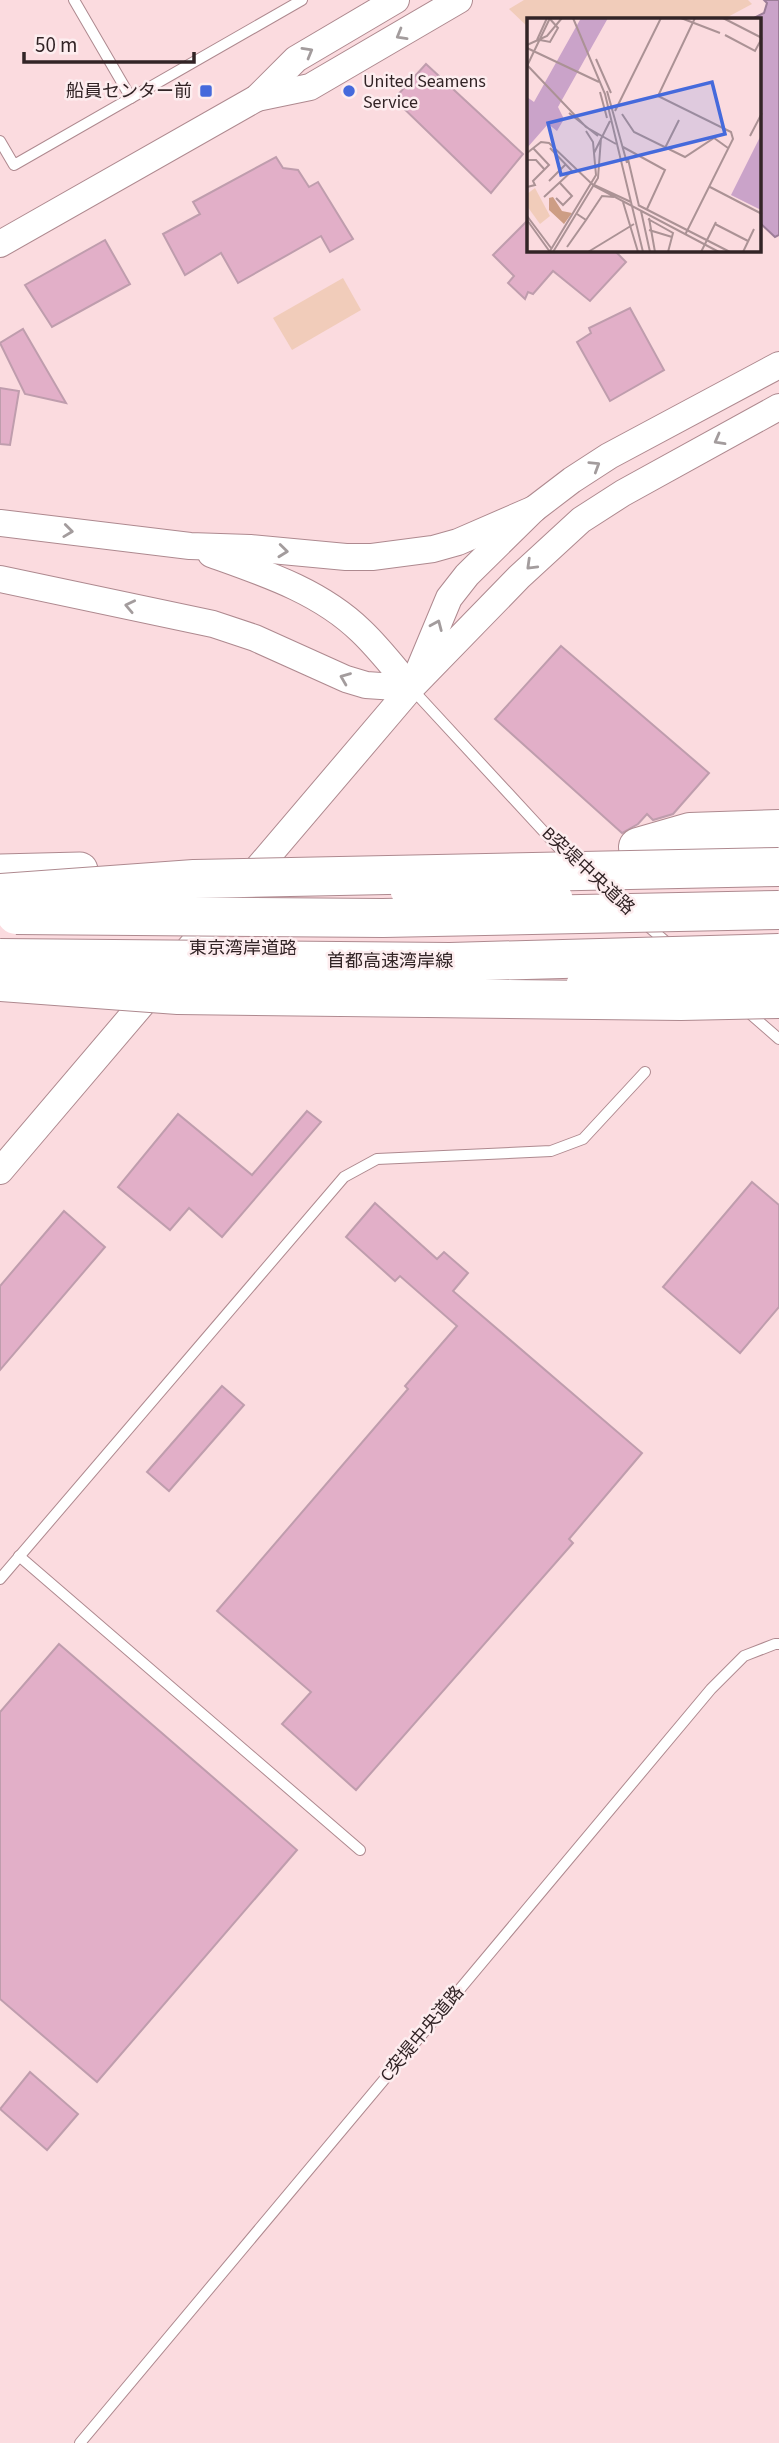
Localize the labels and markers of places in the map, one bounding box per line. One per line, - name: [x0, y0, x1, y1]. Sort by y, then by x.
- place label: United Seamens Service: [363, 69, 486, 115]
- place label: 船員センター前: [66, 79, 192, 104]
- marker: 船員センター前: [198, 83, 214, 99]
- marker: United Seamens Service: [341, 83, 357, 99]

